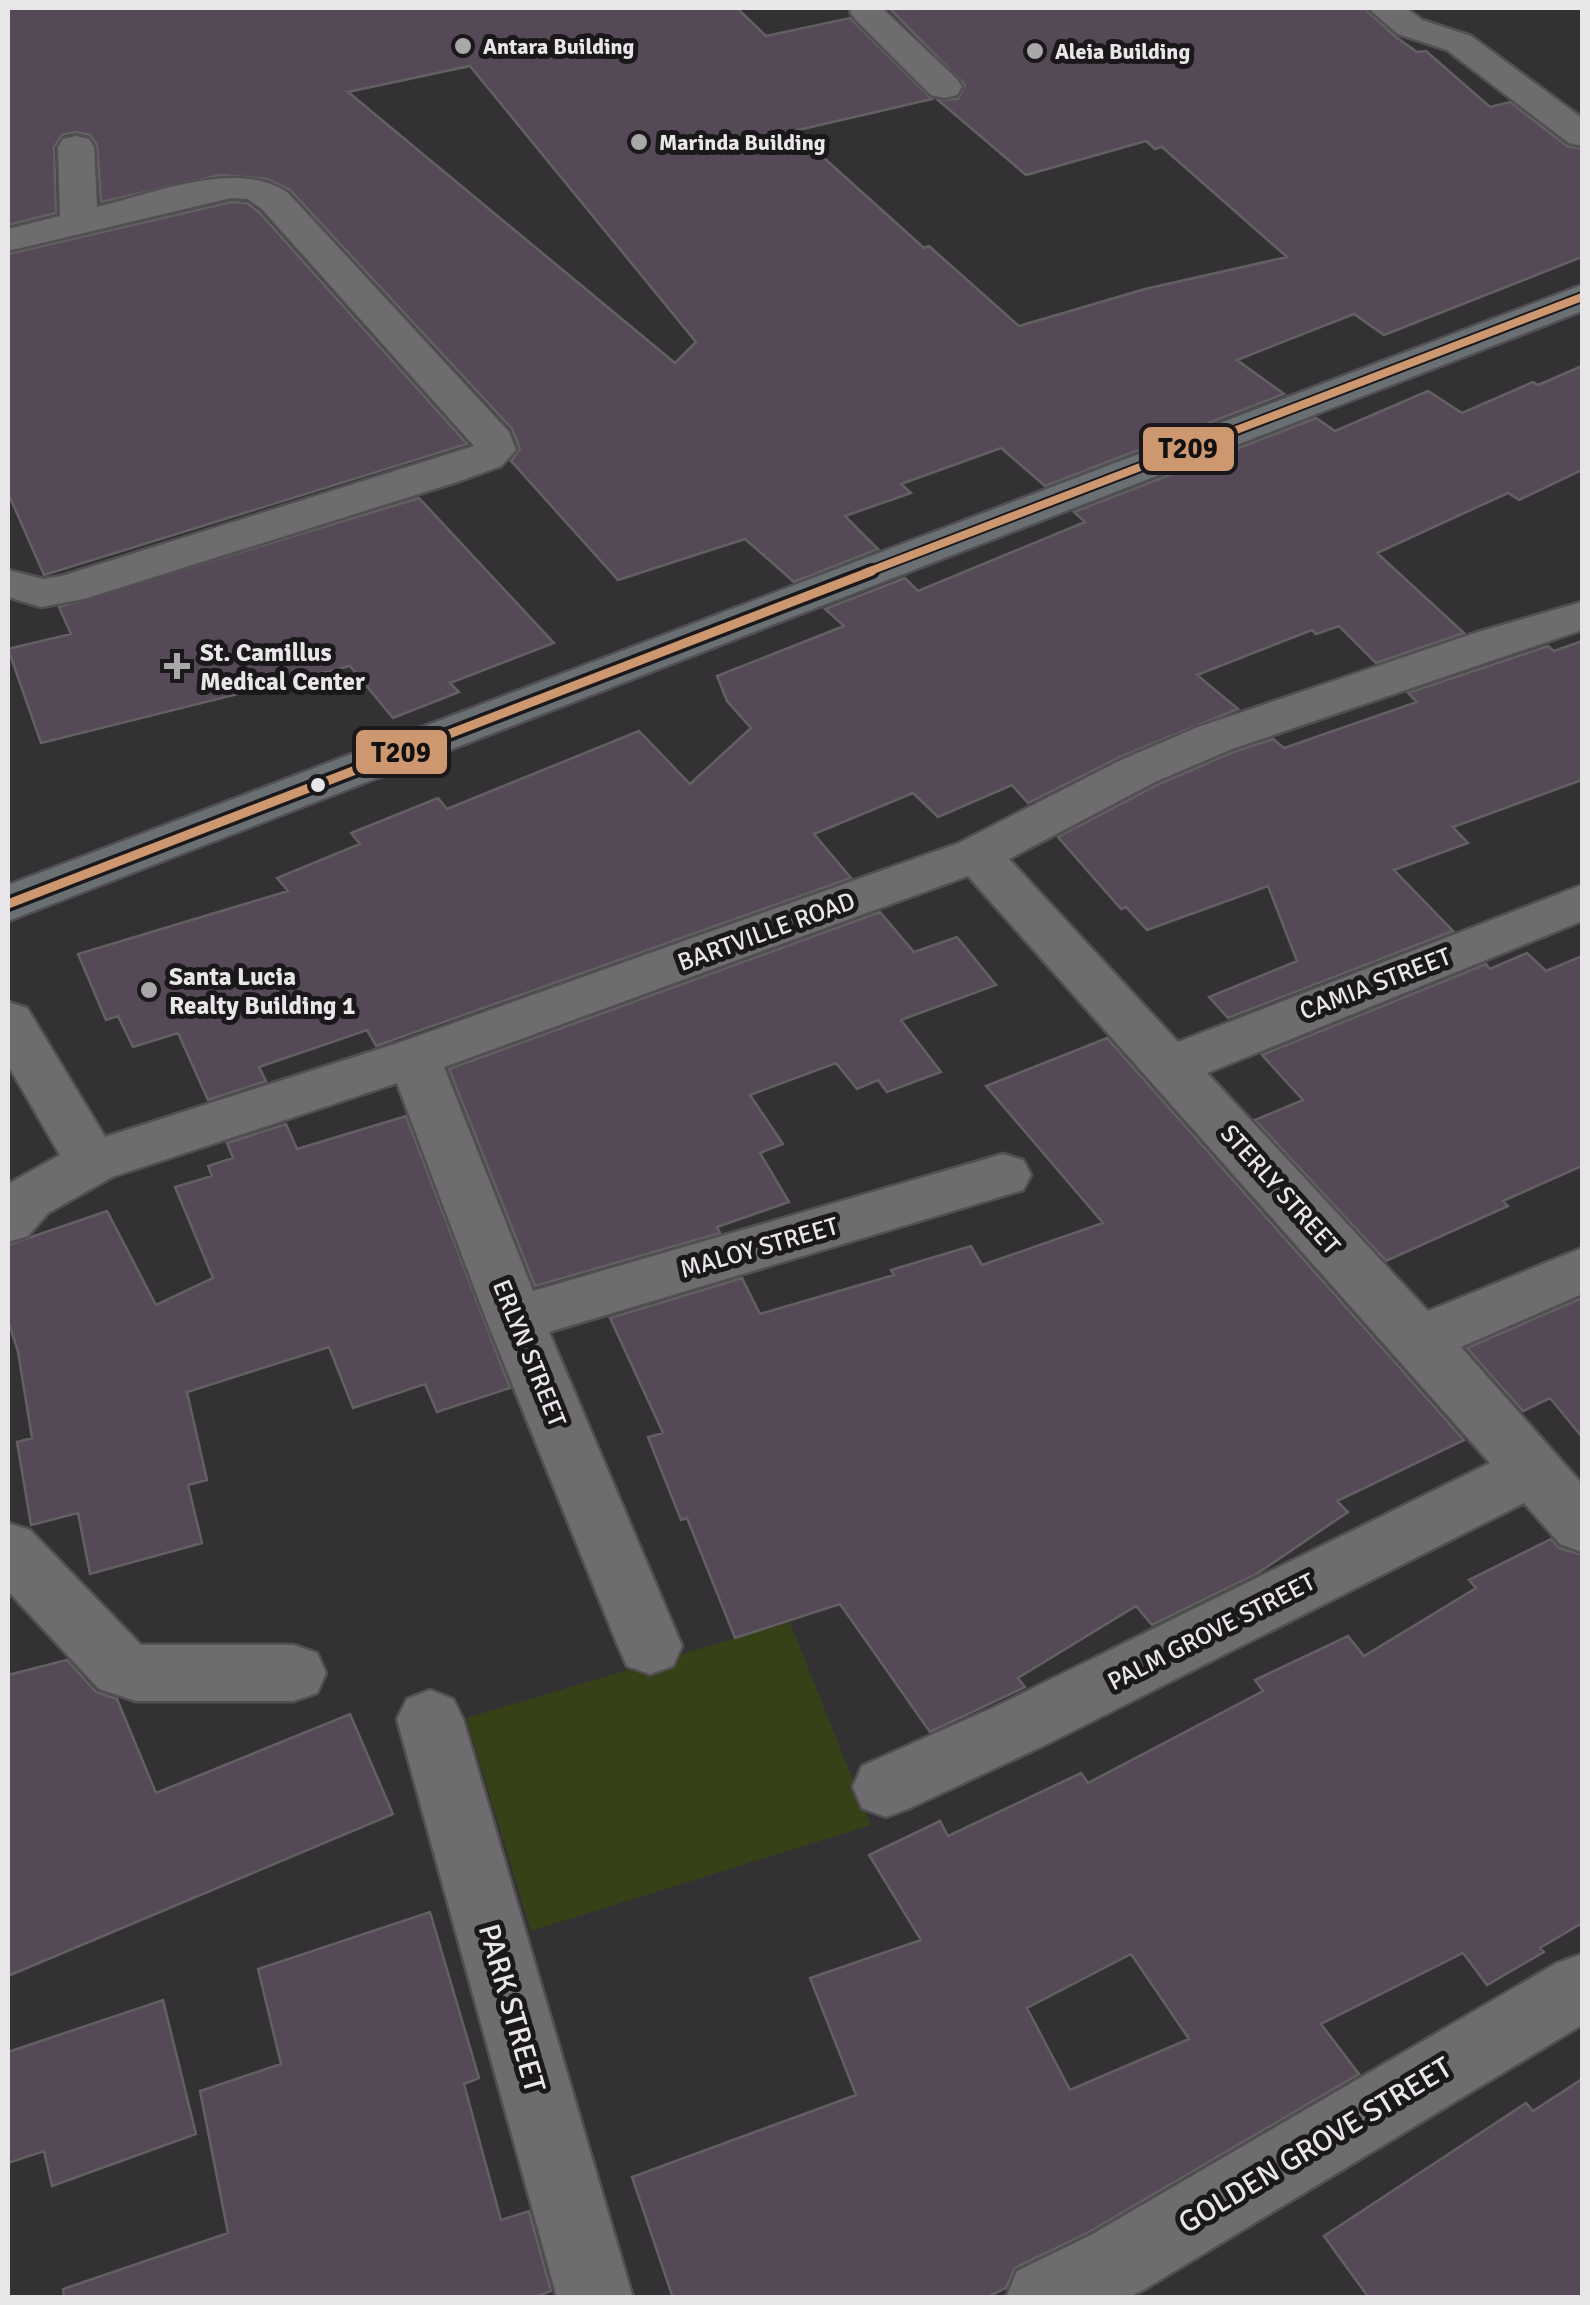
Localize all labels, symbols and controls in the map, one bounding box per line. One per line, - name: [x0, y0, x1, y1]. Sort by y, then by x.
- place label: Antara Building: [483, 33, 635, 60]
- marker: Antara Building: [452, 35, 474, 57]
- place label: Aleia Building: [1055, 38, 1190, 65]
- marker: Aleia Building: [1024, 40, 1046, 62]
- place label: Marinda Building: [659, 129, 826, 156]
- marker: Marinda Building: [628, 131, 650, 153]
- line badge: T209: [1141, 425, 1236, 473]
- text: T209: [1158, 432, 1218, 466]
- place label: St. Camillus Medical Center: [200, 637, 365, 697]
- marker: St. Camillus Medical Center: [164, 653, 190, 679]
- line badge: T209: [354, 728, 449, 776]
- text: T209: [371, 736, 431, 770]
- unlabelled marker: [308, 775, 328, 795]
- street label: BARTVILLE ROAD: [673, 885, 859, 978]
- street label: CAMIA STREET: [1295, 940, 1456, 1027]
- place label: Santa Lucia Realty Building 1: [169, 961, 355, 1021]
- marker: Santa Lucia Realty Building 1: [138, 979, 160, 1001]
- street label: STERLY STREET: [1214, 1118, 1348, 1261]
- street label: MALOY STREET: [677, 1210, 842, 1285]
- street label: ERLYN STREET: [486, 1275, 573, 1432]
- street label: PALM GROVE STREET: [1102, 1565, 1321, 1697]
- street label: PARK STREET: [470, 1920, 553, 2097]
- street label: GOLDEN GROVE STREET: [1172, 2049, 1459, 2242]

